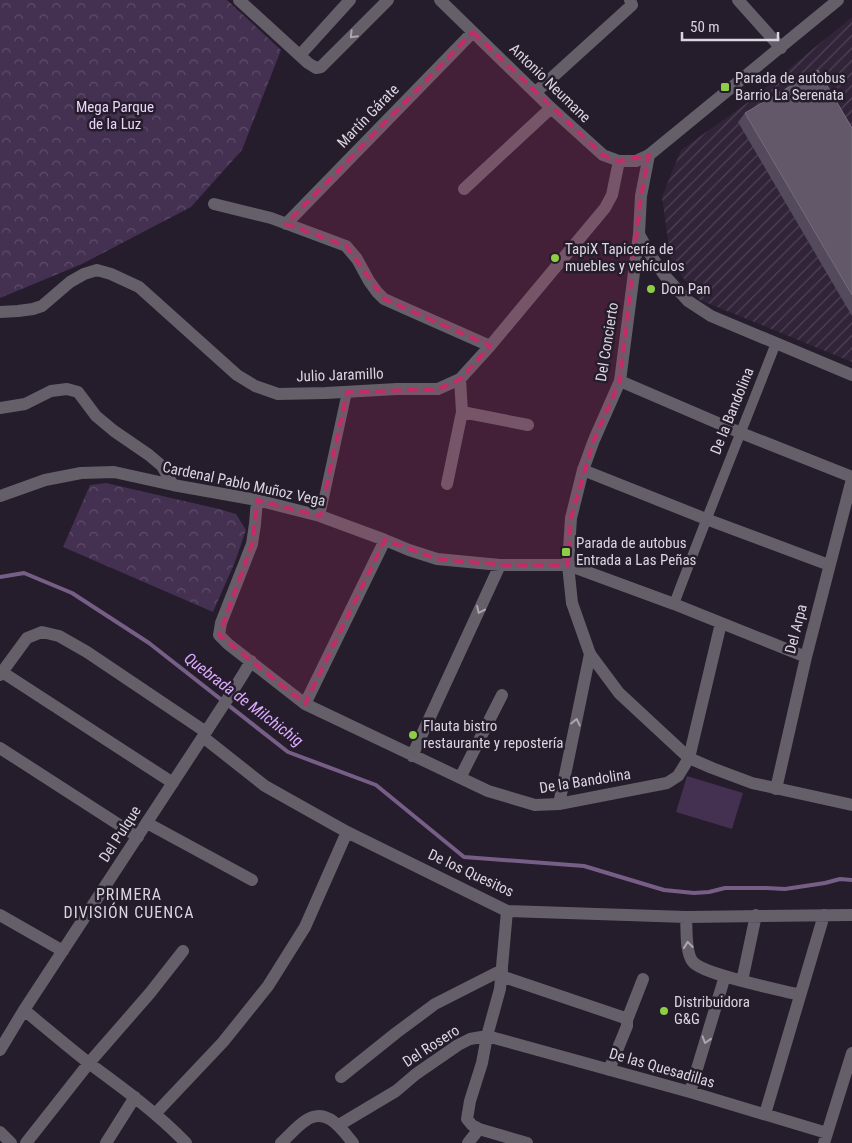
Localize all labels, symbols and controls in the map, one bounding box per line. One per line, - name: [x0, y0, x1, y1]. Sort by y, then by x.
- scale bar: [682, 10, 778, 42]
- text: 50 m: [690, 18, 720, 36]
- one-way arrow: [350, 29, 359, 38]
- street label: Antonio Neumane: [506, 40, 594, 126]
- place label: Parada de autobus Barrio La Serenata: [735, 69, 846, 104]
- street label: Martín Gárate: [333, 81, 403, 151]
- marker: Parada de autobus Barrio La Serenata: [719, 81, 731, 93]
- park label: Mega Parque de la Luz: [76, 98, 154, 133]
- place label: TapiX Tapicería de muebles y vehículos: [565, 240, 685, 275]
- marker: TapiX Tapicería de muebles y vehículos: [549, 252, 561, 264]
- place label: Don Pan: [661, 280, 710, 298]
- marker: Don Pan: [645, 283, 657, 295]
- street label: Del Concierto: [592, 301, 622, 383]
- street label: Julio Jaramillo: [296, 364, 384, 386]
- street label: De la Bandolina: [706, 365, 758, 457]
- street label: Cardenal Pablo Muñoz Vega: [161, 458, 327, 510]
- place label: Parada de autobus Entrada a Las Peñas: [576, 534, 697, 569]
- marker: Parada de autobus Entrada a Las Peñas: [560, 546, 572, 558]
- street label: Del Arpa: [781, 602, 811, 656]
- one-way arrow: [476, 604, 486, 613]
- water label: Quebrada de Milchichig: [180, 648, 307, 751]
- place label: Flauta bistro restaurante y repostería: [423, 717, 564, 752]
- one-way arrow: [570, 718, 581, 727]
- marker: Flauta bistro restaurante y repostería: [407, 729, 419, 741]
- street label: De la Bandolina: [538, 765, 632, 797]
- street label: Del Pulque: [95, 803, 145, 865]
- street label: De los Quesitos: [425, 845, 517, 901]
- district label: PRIMERA DIVISIÓN CUENCA: [64, 885, 194, 922]
- one-way arrow: [683, 940, 694, 948]
- place label: Distribuidora G&G: [674, 993, 750, 1028]
- marker: Distribuidora G&G: [658, 1005, 670, 1017]
- street label: Del Rosero: [399, 1021, 463, 1071]
- one-way arrow: [701, 1035, 711, 1043]
- street label: De las Quesadillas: [607, 1044, 717, 1092]

